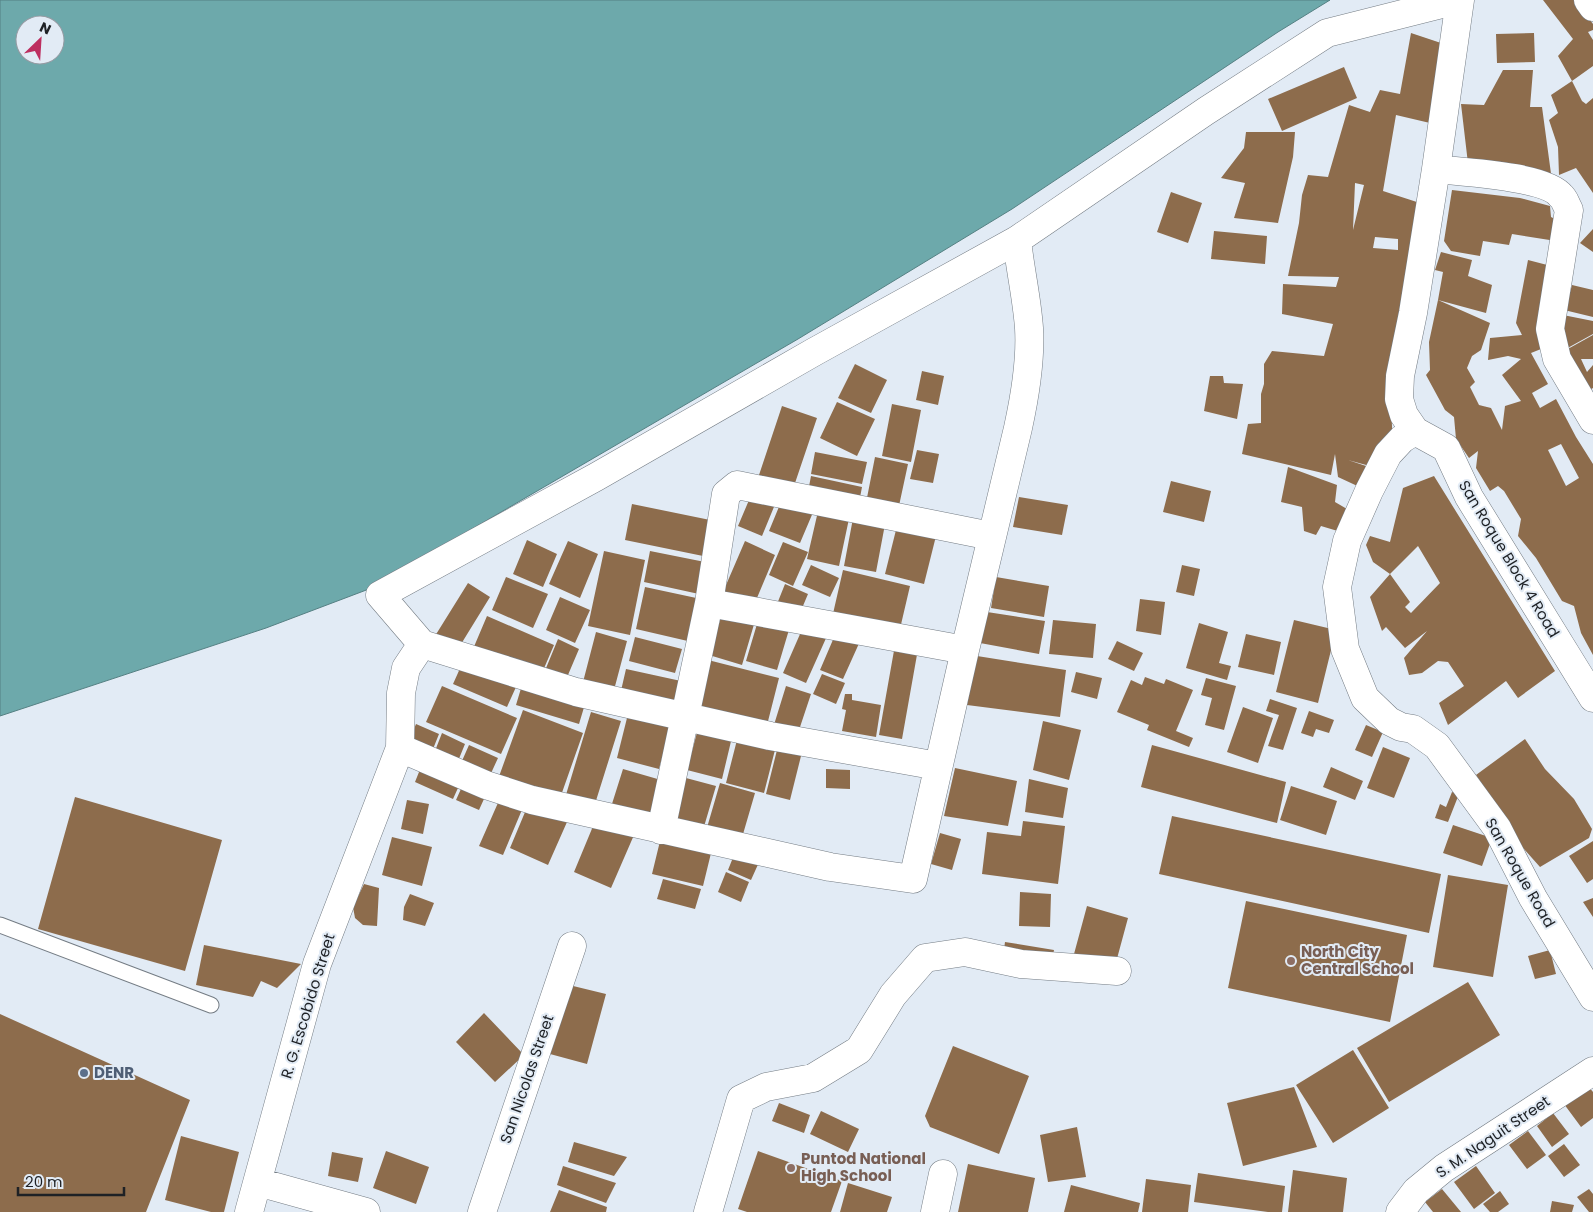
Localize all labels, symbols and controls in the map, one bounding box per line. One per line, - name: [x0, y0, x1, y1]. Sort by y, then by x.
- north arrow: [15, 15, 65, 65]
- text: N: [36, 17, 54, 40]
- street label: San Roque Block 4 Road: [1454, 476, 1565, 641]
- street label: San Roque Road: [1481, 814, 1560, 931]
- street label: R. G. Escobido Street: [275, 931, 340, 1081]
- place label: North City Central School: [1301, 941, 1414, 979]
- marker: North City Central School: [1285, 955, 1297, 967]
- street label: San Nicolas Street: [495, 1012, 558, 1146]
- place label: DENR: [94, 1062, 134, 1083]
- marker: DENR: [78, 1067, 90, 1079]
- street label: S. M. Naguit Street: [1431, 1091, 1554, 1183]
- place label: Puntod National High School: [801, 1148, 926, 1186]
- marker: Puntod National High School: [785, 1162, 797, 1174]
- scale bar: [18, 1164, 124, 1196]
- text: 20 m: [25, 1171, 63, 1192]

